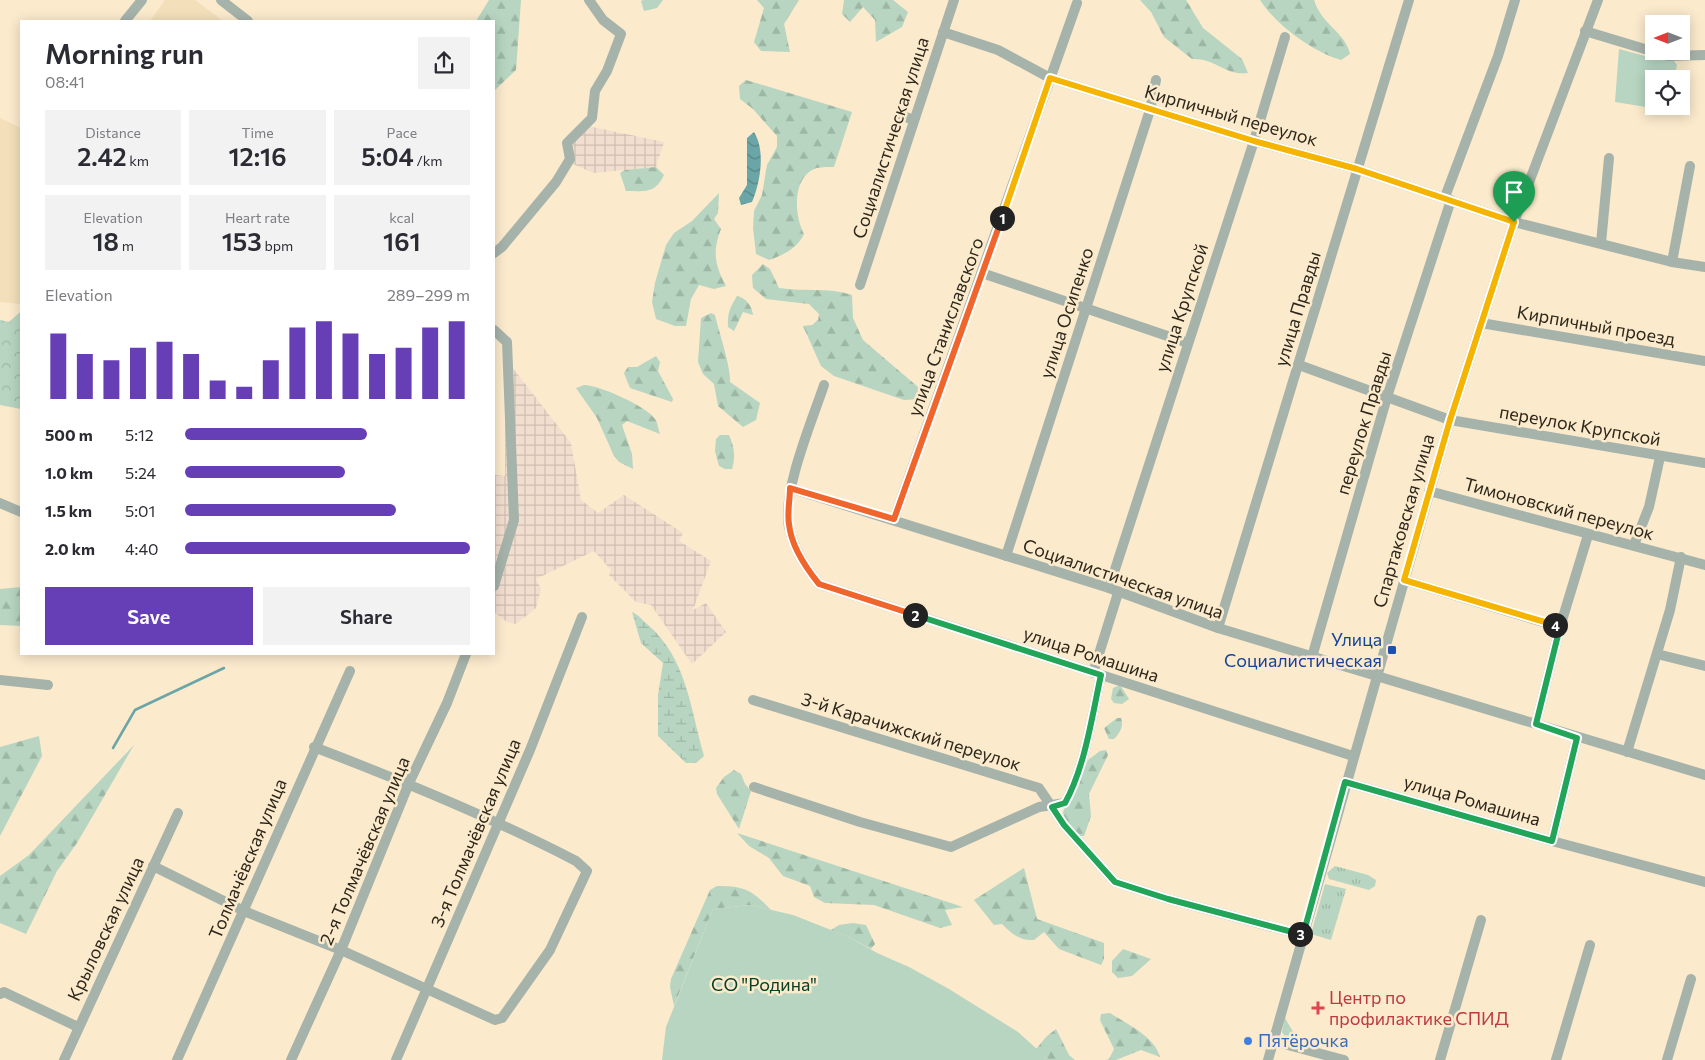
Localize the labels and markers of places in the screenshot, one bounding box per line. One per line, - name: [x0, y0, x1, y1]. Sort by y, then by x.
- pin: [1493, 171, 1535, 222]
- pin: 1: [990, 206, 1014, 230]
- pin: 2: [902, 602, 928, 628]
- pin: 4: [1542, 612, 1568, 638]
- place label: Улица Социалистическая: [1224, 628, 1382, 671]
- marker: Улица Социалистическая: [1386, 644, 1398, 656]
- pin: 3: [1288, 922, 1312, 946]
- place label: Центр по профилактике СПИД: [1329, 986, 1509, 1029]
- marker: Центр по профилактике СПИД: [1311, 1001, 1325, 1015]
- place label: Пятёрочка: [1258, 1029, 1349, 1051]
- marker: Пятёрочка: [1242, 1035, 1254, 1047]

